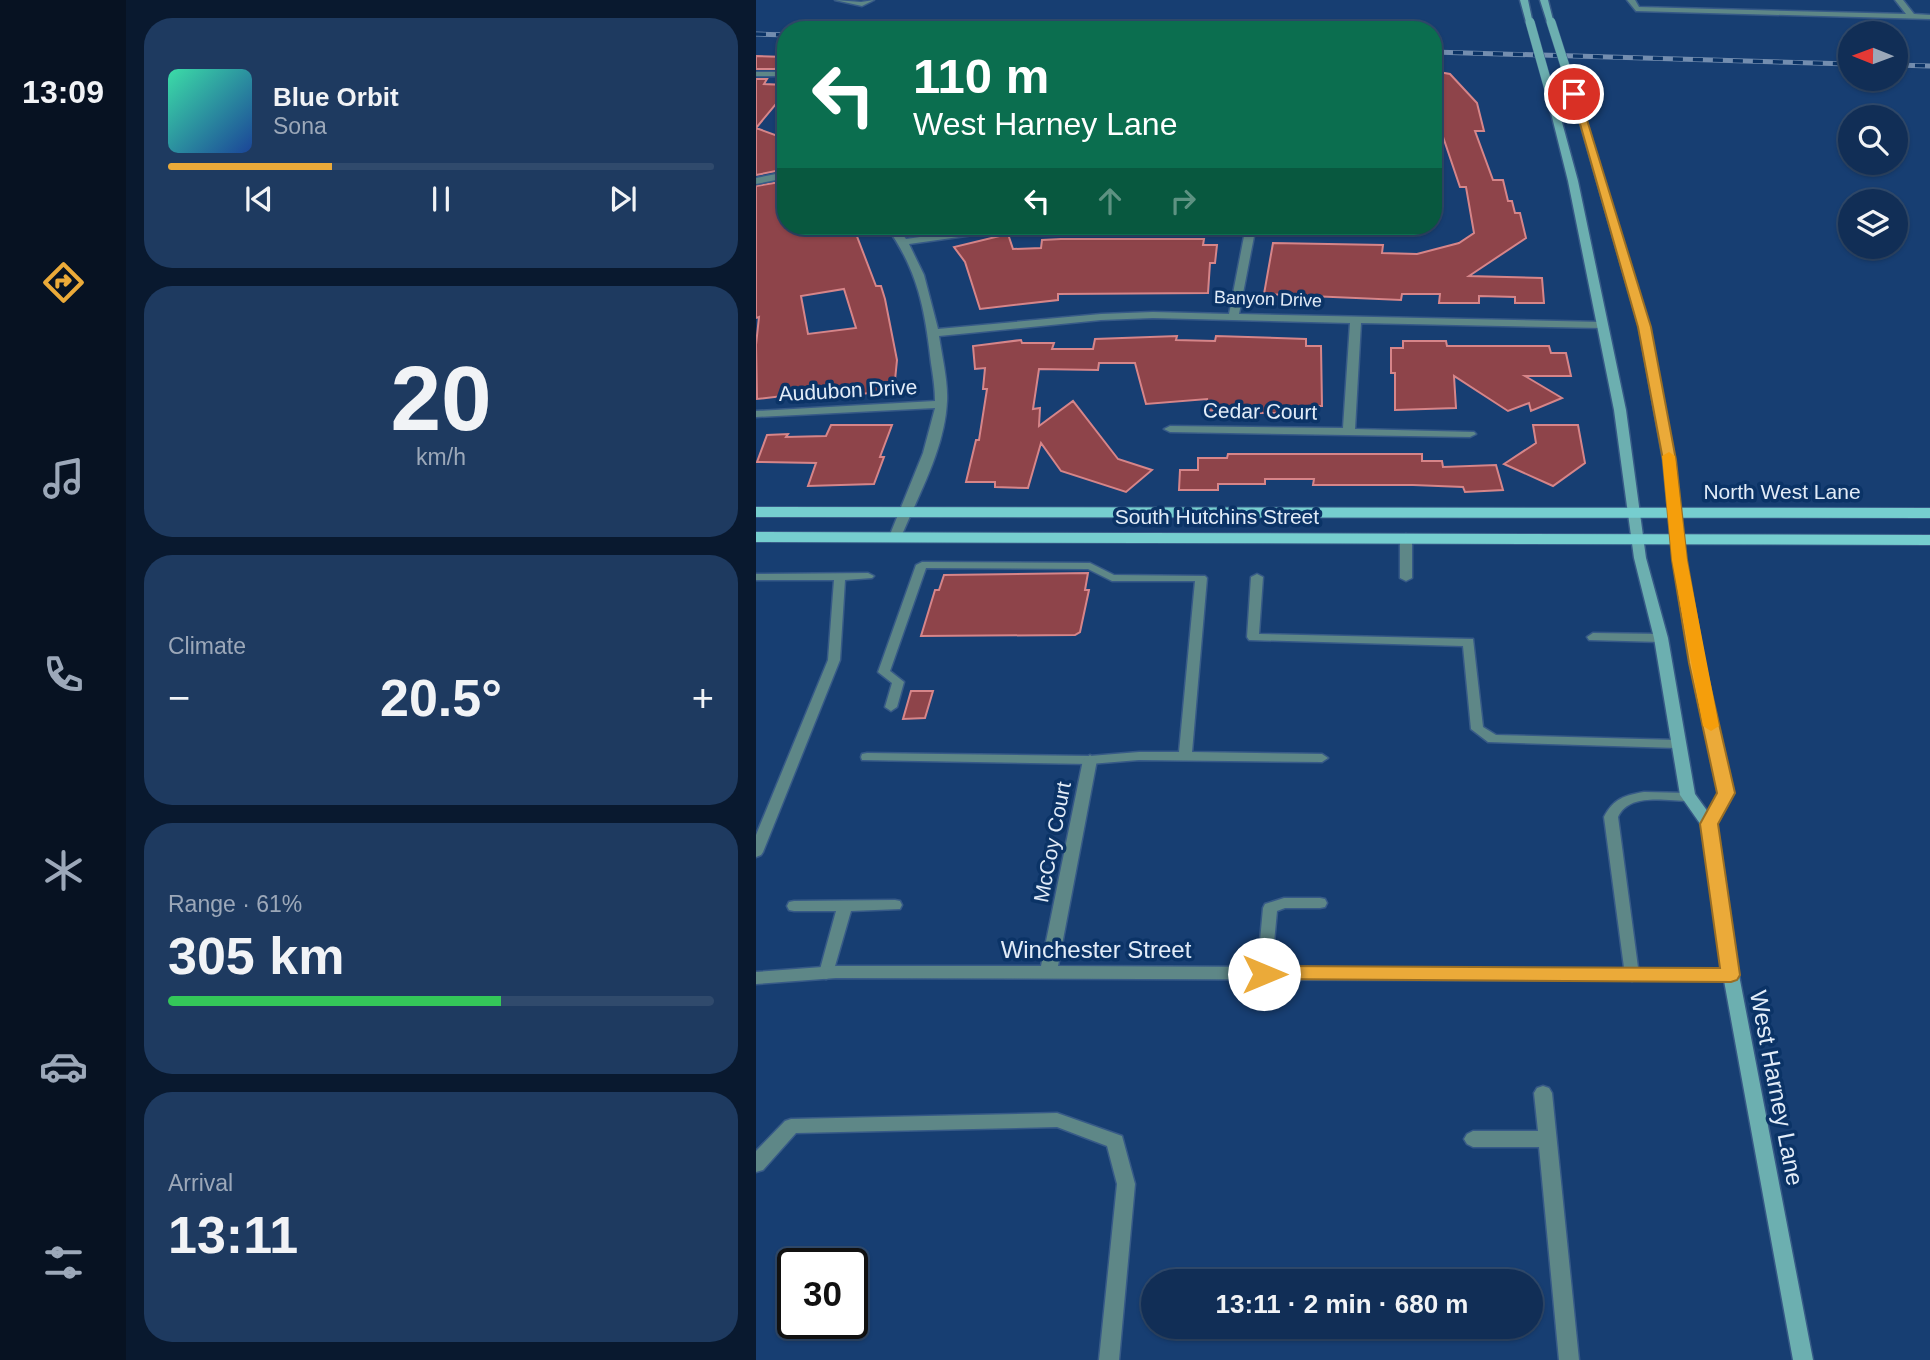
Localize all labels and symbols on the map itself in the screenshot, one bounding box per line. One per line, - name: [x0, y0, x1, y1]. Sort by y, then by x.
- north arrow: [1838, 21, 1908, 91]
- pin: [1544, 64, 1604, 124]
- street label: Banyon Drive: [1214, 287, 1322, 311]
- street label: Audubon Drive: [778, 375, 918, 405]
- street label: Cedar Court: [1203, 399, 1318, 423]
- street label: North West Lane: [1703, 480, 1861, 503]
- street label: South Hutchins Street: [1115, 505, 1319, 528]
- street label: McCoy Court: [1029, 780, 1075, 904]
- street label: Winchester Street: [1001, 936, 1192, 963]
- position arrow: [1227, 937, 1301, 1011]
- street label: West Harney Lane: [1745, 988, 1809, 1188]
- speed limit sign: 30: [777, 1248, 868, 1339]

